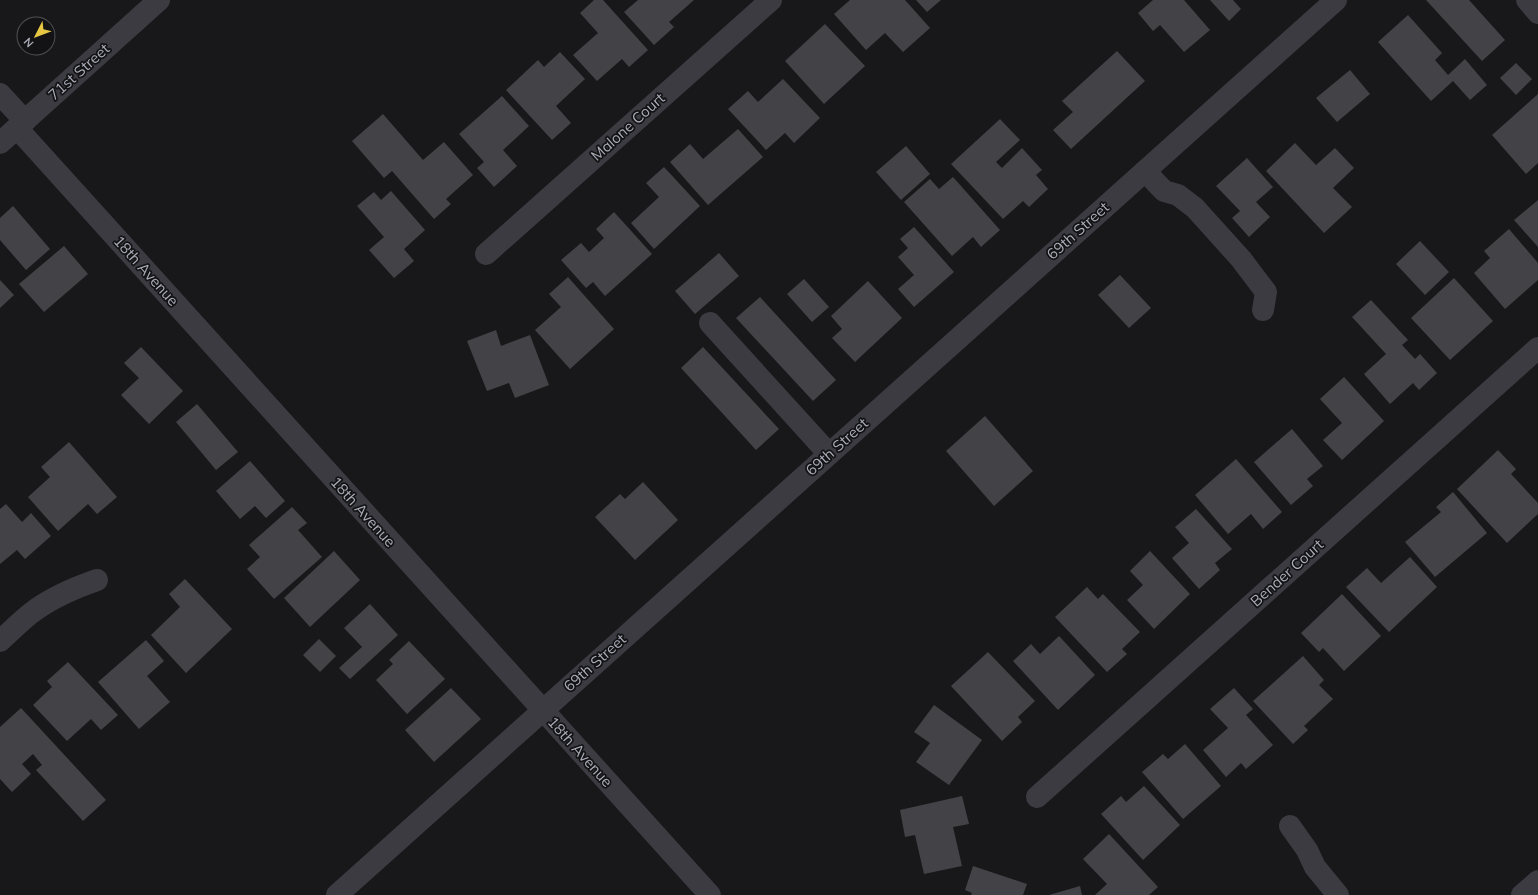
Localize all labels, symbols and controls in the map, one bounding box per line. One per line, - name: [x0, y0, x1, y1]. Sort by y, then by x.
- north arrow: [16, 16, 56, 56]
- text: N: [21, 35, 37, 50]
- street label: 71st Street: [44, 39, 113, 104]
- street label: Malone Court: [587, 88, 669, 165]
- street label: 69th Street: [1043, 198, 1113, 264]
- street label: 18th Avenue: [110, 232, 183, 310]
- street label: 69th Street: [802, 414, 872, 480]
- street label: 18th Avenue: [327, 473, 400, 551]
- street label: Bender Court: [1246, 535, 1327, 610]
- street label: 69th Street: [560, 630, 630, 696]
- street label: 18th Avenue: [544, 713, 617, 791]

